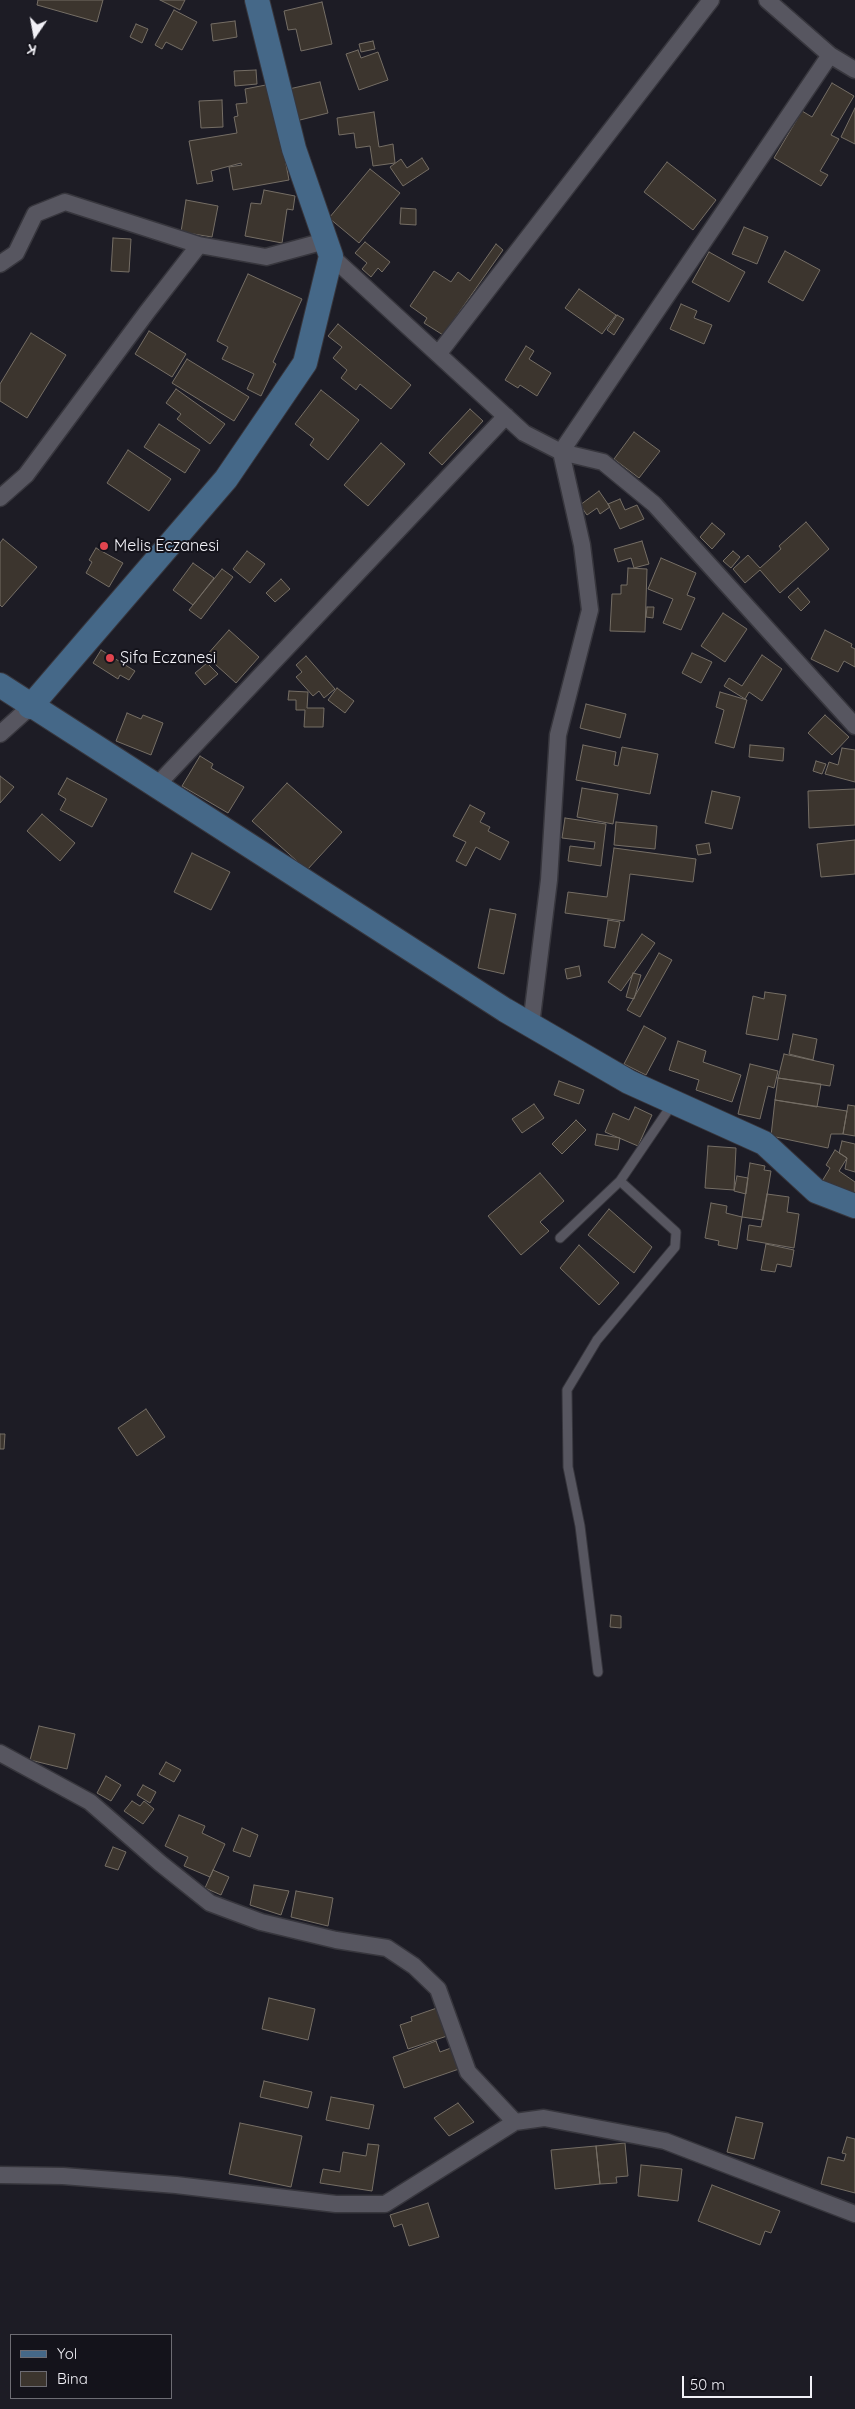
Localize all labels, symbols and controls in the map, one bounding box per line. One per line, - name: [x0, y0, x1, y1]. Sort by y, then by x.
- north arrow: [10, 10, 60, 60]
- text: K: [26, 40, 38, 59]
- place label: Melis Eczanesi: [114, 536, 219, 556]
- marker: Melis Eczanesi: [98, 540, 110, 552]
- place label: Şifa Eczanesi: [120, 648, 216, 668]
- marker: Şifa Eczanesi: [104, 652, 116, 664]
- legend: [10, 2334, 172, 2399]
- text: Yol: [57, 2344, 77, 2363]
- scale bar: [685, 2366, 815, 2398]
- text: Bina: [57, 2369, 88, 2388]
- text: 50 m: [690, 2375, 725, 2394]

